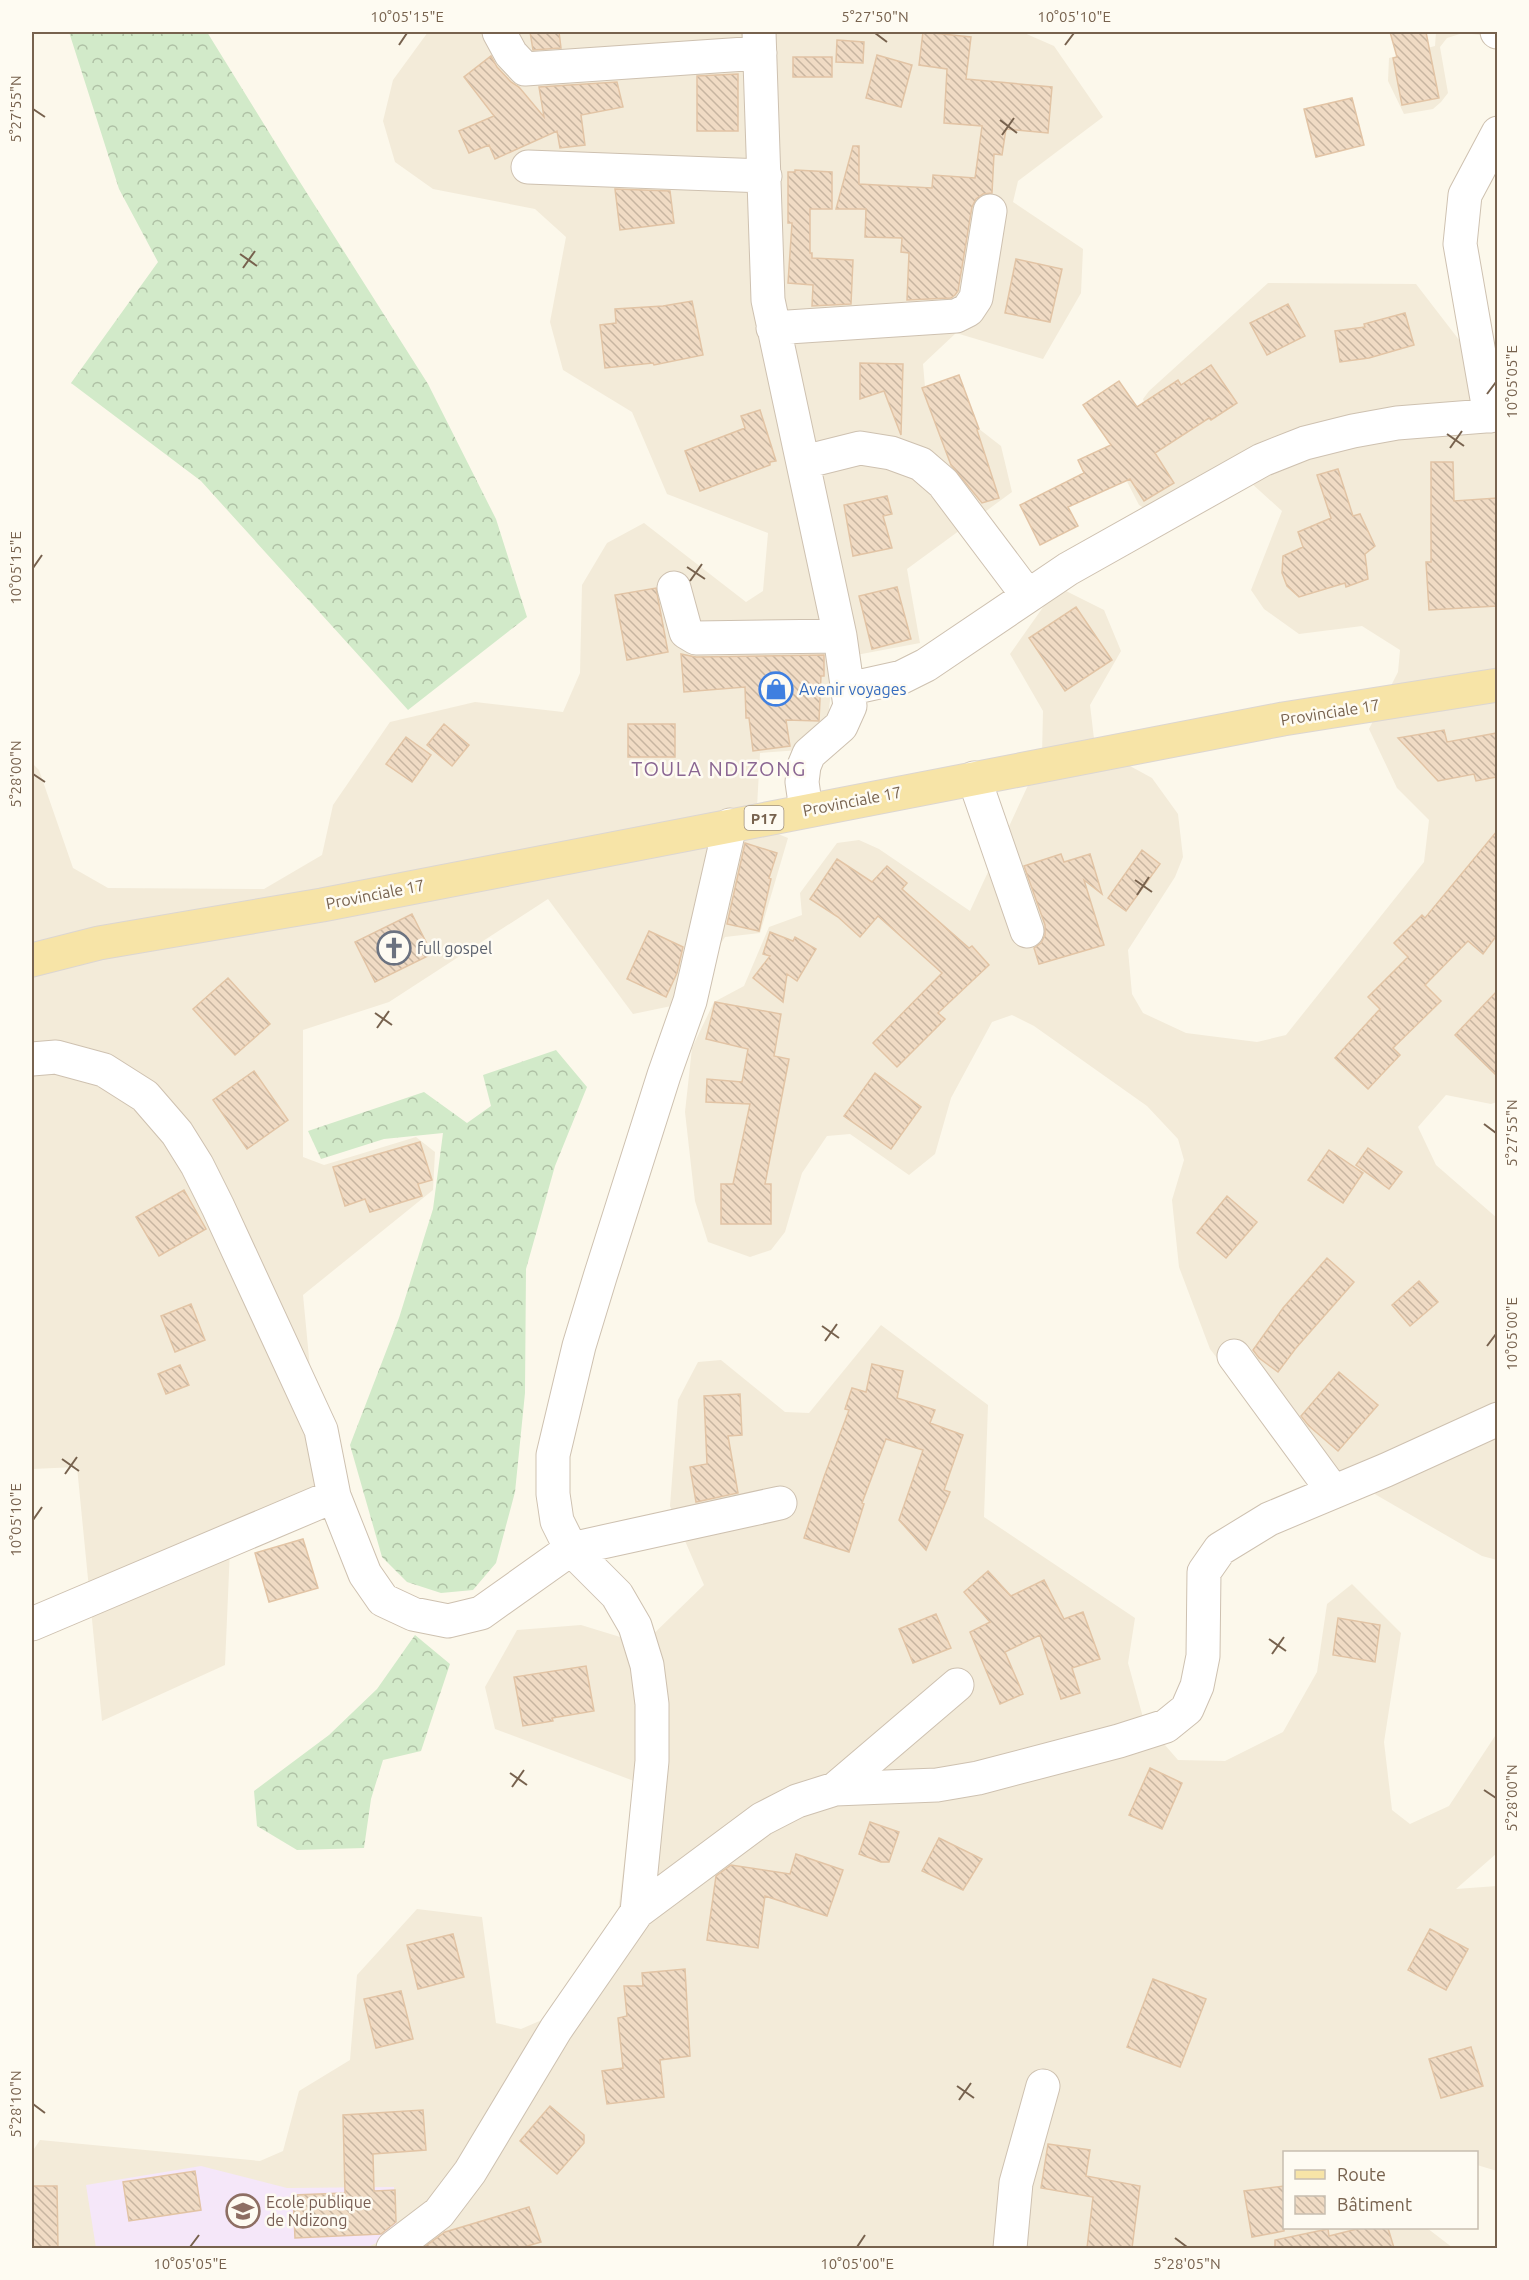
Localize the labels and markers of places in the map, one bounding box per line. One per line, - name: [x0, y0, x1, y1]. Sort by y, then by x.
- shop icon: Avenir voyages: [758, 671, 794, 707]
- place label: Avenir voyages: [799, 680, 907, 698]
- church icon: full gospel: [376, 930, 412, 966]
- place label: full gospel: [417, 939, 492, 957]
- school or university icon: Ecole publique de Ndizong: [225, 2193, 261, 2229]
- place label: Ecole publique de Ndizong: [266, 2193, 372, 2229]

